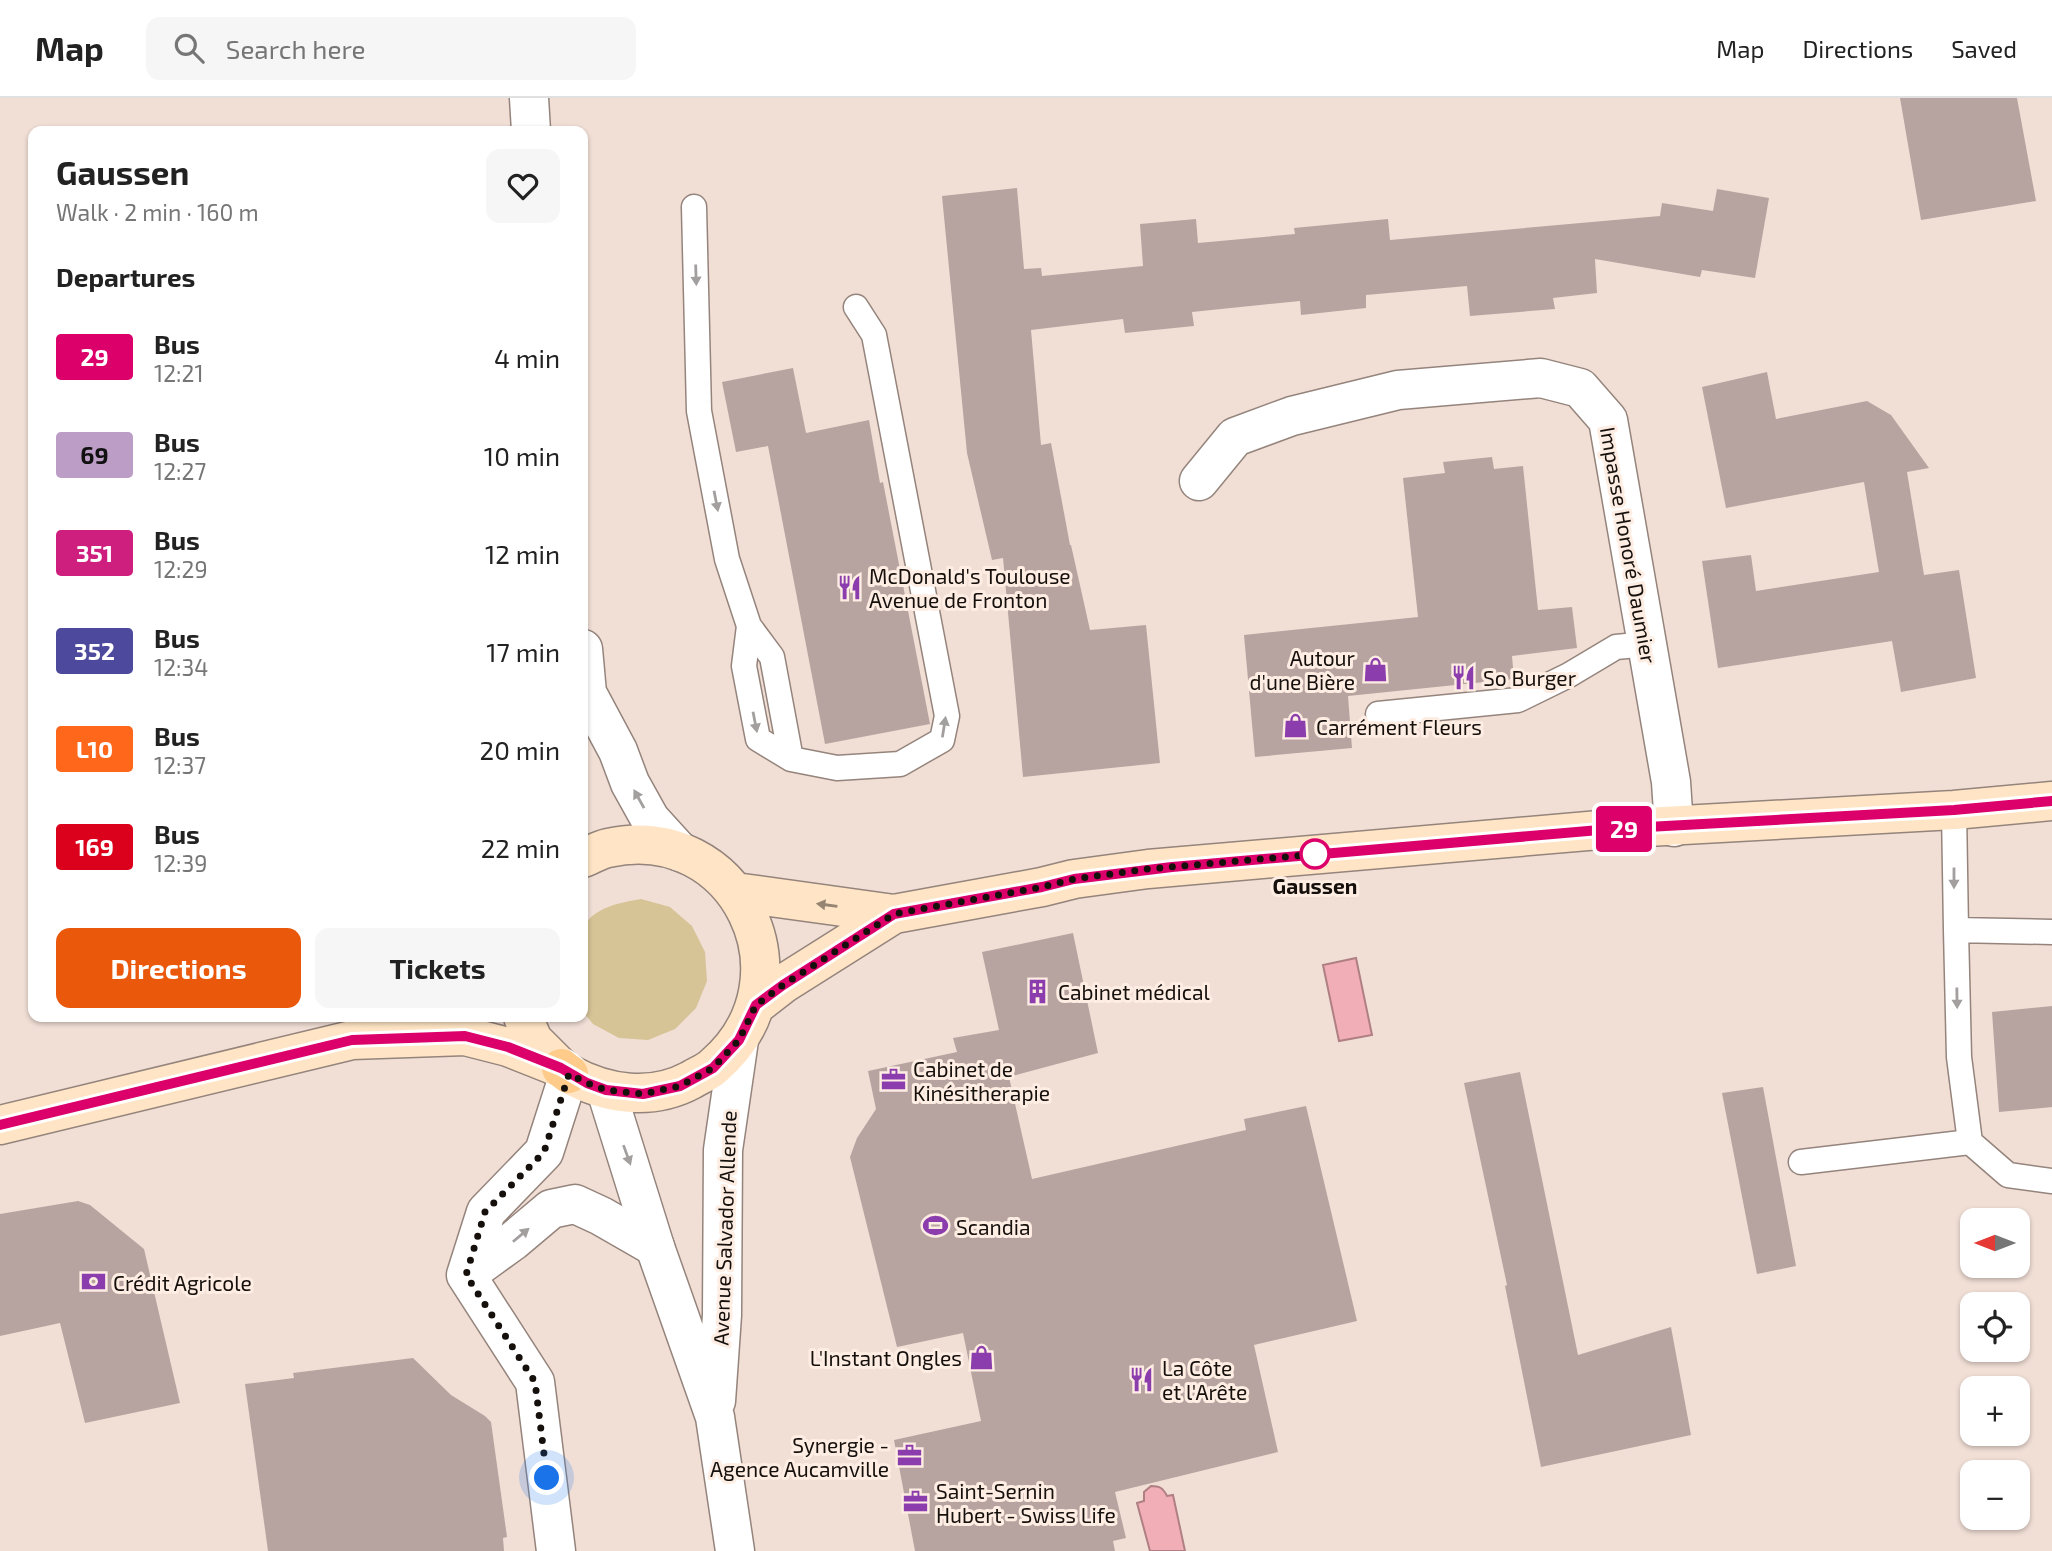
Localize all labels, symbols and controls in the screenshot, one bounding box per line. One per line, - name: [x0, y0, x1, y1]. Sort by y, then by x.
- search box: [146, 17, 636, 80]
- text: Map: [35, 28, 104, 68]
- icon: search: [170, 29, 208, 67]
- text: Search here: [226, 33, 365, 64]
- text: Map: [1716, 34, 1764, 63]
- text: Directions: [1802, 34, 1913, 63]
- text: Saved: [1951, 34, 2017, 63]
- button: heart: [486, 149, 560, 223]
- text: Gaussen: [56, 152, 189, 192]
- text: Walk · 2 min · 160 m: [56, 198, 259, 226]
- text: Departures: [56, 261, 195, 292]
- one-way arrow: [691, 264, 702, 286]
- text: Bus: [154, 328, 200, 359]
- text: 29: [80, 342, 109, 371]
- text: 4 min: [494, 342, 560, 373]
- text: 12:21: [154, 359, 204, 387]
- street label: Impasse Honoré Daumier: [1596, 425, 1662, 666]
- text: Bus: [154, 426, 200, 457]
- text: 69: [80, 440, 109, 469]
- text: 10 min: [484, 440, 560, 471]
- text: 12:27: [154, 457, 206, 485]
- one-way arrow: [711, 490, 722, 512]
- text: Bus: [154, 524, 200, 555]
- text: 351: [76, 538, 113, 567]
- text: 12 min: [485, 538, 560, 569]
- text: 12:29: [154, 555, 208, 583]
- place label: McDonald's Toulouse Avenue de Fronton: [869, 563, 1071, 612]
- restaurant icon: McDonald's Toulouse Avenue de Fronton: [835, 573, 863, 601]
- text: Bus: [154, 622, 200, 653]
- text: 352: [74, 636, 115, 665]
- text: 17 min: [486, 636, 560, 667]
- place label: Autour d'une Bière: [1250, 645, 1356, 694]
- text: 12:34: [154, 653, 208, 681]
- shop icon: Autour d'une Bière: [1361, 655, 1389, 683]
- restaurant icon: So Burger: [1449, 663, 1477, 691]
- place label: So Burger: [1483, 665, 1577, 690]
- one-way arrow: [749, 711, 760, 733]
- shop icon: Carrément Fleurs: [1282, 712, 1310, 740]
- place label: Carrément Fleurs: [1316, 714, 1482, 739]
- one-way arrow: [939, 716, 950, 738]
- text: Bus: [154, 720, 200, 751]
- text: L10: [76, 734, 113, 763]
- text: 20 min: [480, 734, 560, 765]
- text: 12:37: [154, 751, 206, 779]
- one-way arrow: [633, 789, 644, 809]
- line badge: 29: [1592, 806, 1656, 852]
- text: 29: [1610, 814, 1638, 843]
- text: Bus: [154, 818, 200, 849]
- text: 169: [75, 832, 114, 861]
- text: 22 min: [481, 832, 560, 863]
- marker: Gaussen: [1300, 839, 1330, 869]
- text: 12:39: [154, 849, 207, 877]
- one-way arrow: [1948, 868, 1960, 890]
- place label: Gaussen: [1273, 873, 1357, 898]
- one-way arrow: [816, 899, 838, 910]
- button: Directions: [56, 928, 301, 1008]
- button: Tickets: [315, 928, 560, 1008]
- building icon: Cabinet médical: [1024, 977, 1052, 1005]
- place label: Cabinet médical: [1058, 979, 1211, 1004]
- one-way arrow: [1952, 988, 1963, 1010]
- place label: Cabinet de Kinésitherapie: [913, 1056, 1050, 1105]
- office icon: Cabinet de Kinésitherapie: [879, 1066, 907, 1094]
- street label: Avenue Salvador Allende: [707, 1110, 741, 1346]
- one-way arrow: [621, 1144, 632, 1165]
- north arrow: [1960, 1208, 2030, 1278]
- map controls: [1960, 1208, 2030, 1530]
- sports icon: Scandia: [922, 1212, 950, 1240]
- place label: Scandia: [956, 1214, 1031, 1239]
- one-way arrow: [512, 1227, 530, 1243]
- bank icon: Crédit Agricole: [79, 1268, 107, 1296]
- place label: Crédit Agricole: [113, 1270, 252, 1295]
- button: locate: [1960, 1292, 2030, 1362]
- shop icon: L'Instant Ongles: [968, 1343, 996, 1371]
- place label: L'Instant Ongles: [810, 1345, 962, 1370]
- place label: La Côte et l'Arête: [1162, 1355, 1247, 1404]
- restaurant icon: La Côte et l'Arête: [1128, 1365, 1156, 1393]
- button: +: [1960, 1376, 2030, 1446]
- place label: Synergie - Agence Aucamville: [710, 1432, 889, 1481]
- office icon: Synergie - Agence Aucamville: [895, 1442, 923, 1470]
- your location: [529, 1460, 564, 1495]
- button: −: [1960, 1460, 2030, 1530]
- place label: Saint-Sernin Hubert - Swiss Life: [936, 1478, 1116, 1527]
- office icon: Saint-Sernin Hubert - Swiss Life: [902, 1488, 930, 1516]

